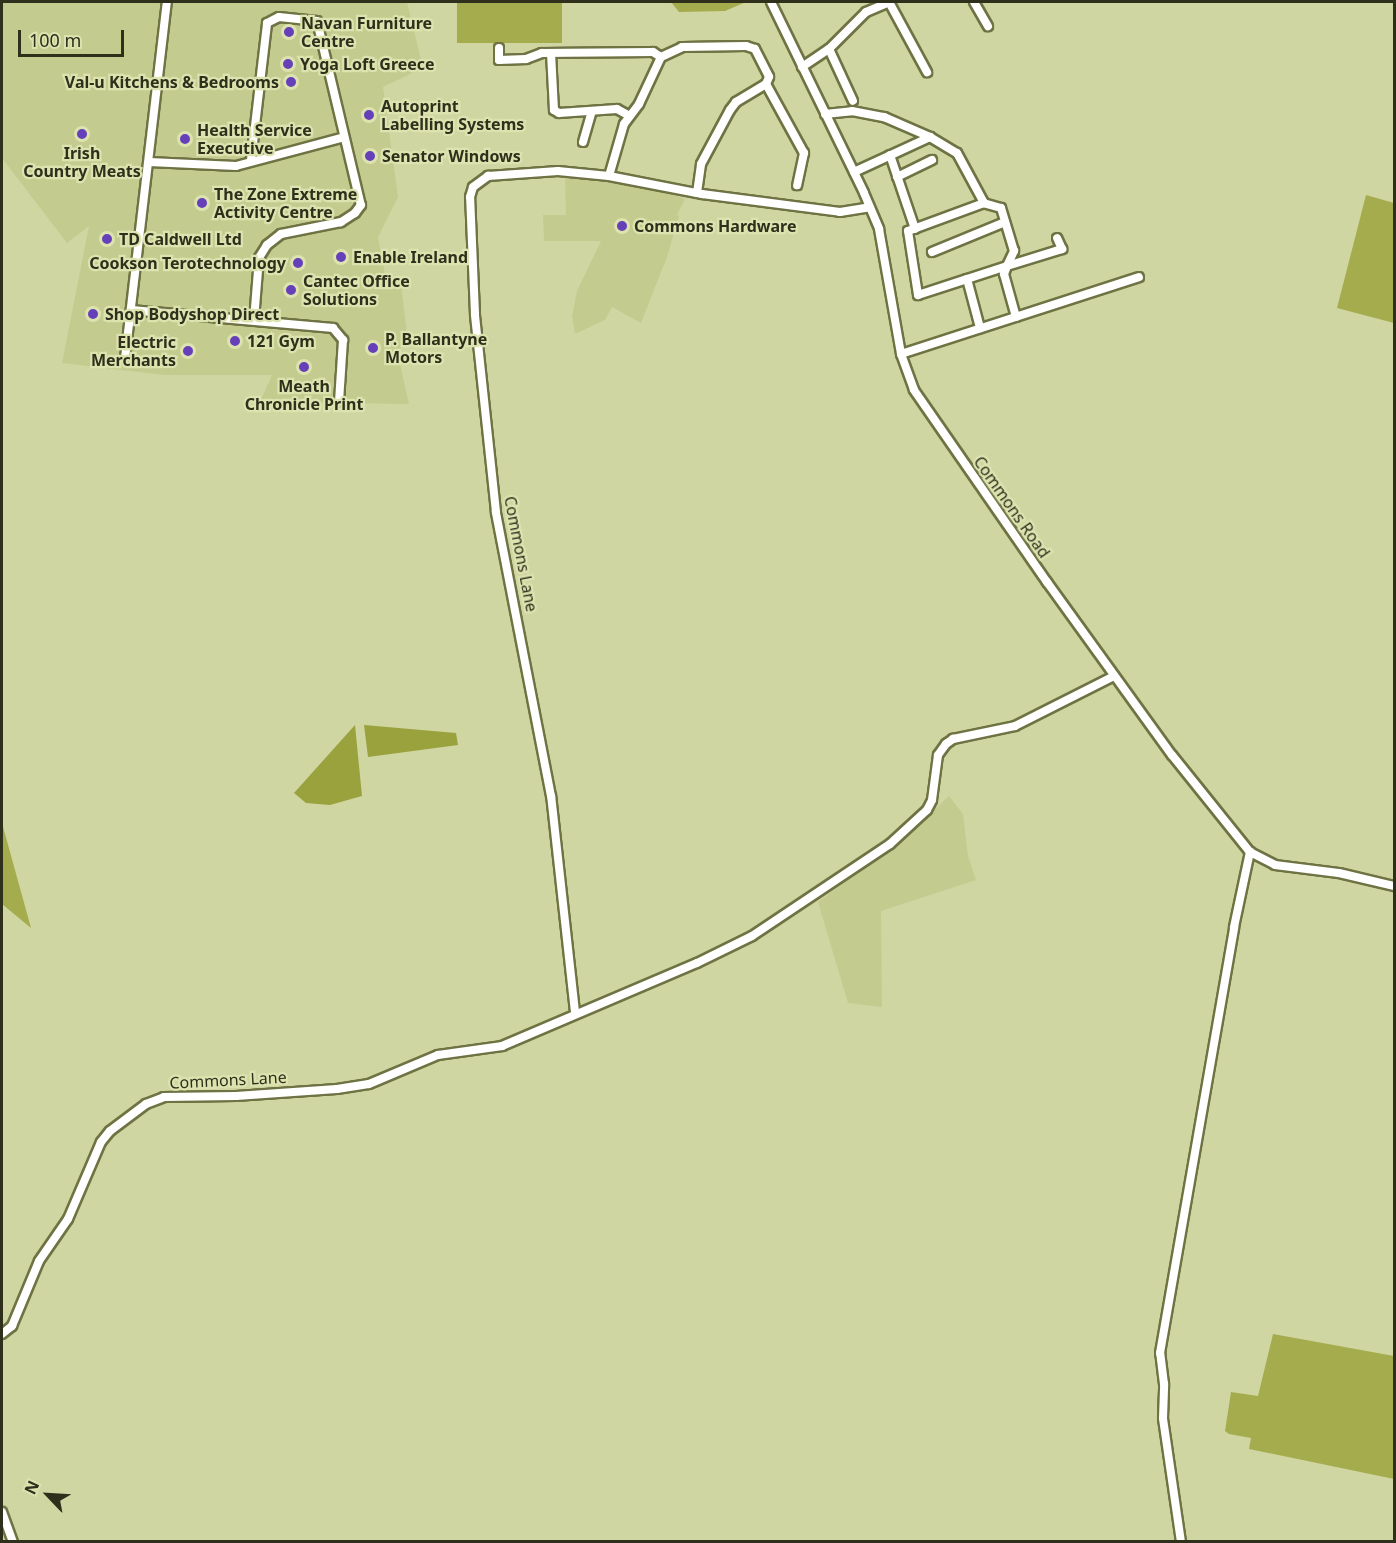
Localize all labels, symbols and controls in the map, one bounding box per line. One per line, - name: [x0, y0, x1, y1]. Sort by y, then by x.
- place label: Navan Furniture Centre: [301, 13, 432, 51]
- scale bar: [21, 18, 128, 56]
- marker: Navan Furniture Centre: [282, 25, 296, 39]
- text: 100 m: [29, 28, 81, 52]
- place label: Yoga Loft Greece: [300, 54, 435, 74]
- marker: Yoga Loft Greece: [281, 57, 295, 71]
- place label: Val-u Kitchens & Bedrooms: [65, 72, 279, 92]
- marker: Val-u Kitchens & Bedrooms: [284, 75, 298, 89]
- place label: Autoprint Labelling Systems: [381, 96, 524, 134]
- marker: Autoprint Labelling Systems: [362, 108, 376, 122]
- place label: Health Service Executive: [197, 120, 312, 158]
- marker: Irish Country Meats: [75, 127, 89, 141]
- marker: Health Service Executive: [178, 132, 192, 146]
- place label: Irish Country Meats: [23, 143, 141, 181]
- place label: Senator Windows: [382, 146, 521, 166]
- marker: Senator Windows: [363, 149, 377, 163]
- place label: The Zone Extreme Activity Centre: [214, 184, 357, 222]
- marker: The Zone Extreme Activity Centre: [195, 196, 209, 210]
- place label: Commons Hardware: [634, 216, 796, 236]
- marker: Commons Hardware: [615, 219, 629, 233]
- place label: TD Caldwell Ltd: [119, 229, 242, 249]
- marker: TD Caldwell Ltd: [100, 232, 114, 246]
- place label: Enable Ireland: [353, 247, 468, 267]
- marker: Enable Ireland: [334, 250, 348, 264]
- place label: Cookson Terotechnology: [89, 253, 286, 273]
- marker: Cookson Terotechnology: [291, 256, 305, 270]
- place label: Cantec Office Solutions: [303, 271, 410, 309]
- marker: Cantec Office Solutions: [284, 283, 298, 297]
- place label: Shop Bodyshop Direct: [105, 304, 279, 324]
- marker: Shop Bodyshop Direct: [86, 307, 100, 321]
- place label: P. Ballantyne Motors: [385, 329, 487, 367]
- place label: 121 Gym: [247, 331, 315, 351]
- place label: Electric Merchants: [91, 332, 176, 370]
- marker: 121 Gym: [228, 334, 242, 348]
- marker: P. Ballantyne Motors: [366, 341, 380, 355]
- marker: Electric Merchants: [181, 344, 195, 358]
- marker: Meath Chronicle Print: [297, 360, 311, 374]
- place label: Meath Chronicle Print: [245, 376, 363, 414]
- street label: Commons Road: [970, 453, 1054, 561]
- street label: Commons Lane: [500, 495, 542, 613]
- street label: Commons Lane: [169, 1067, 287, 1093]
- north arrow: [18, 1465, 78, 1525]
- text: N: [19, 1477, 44, 1498]

